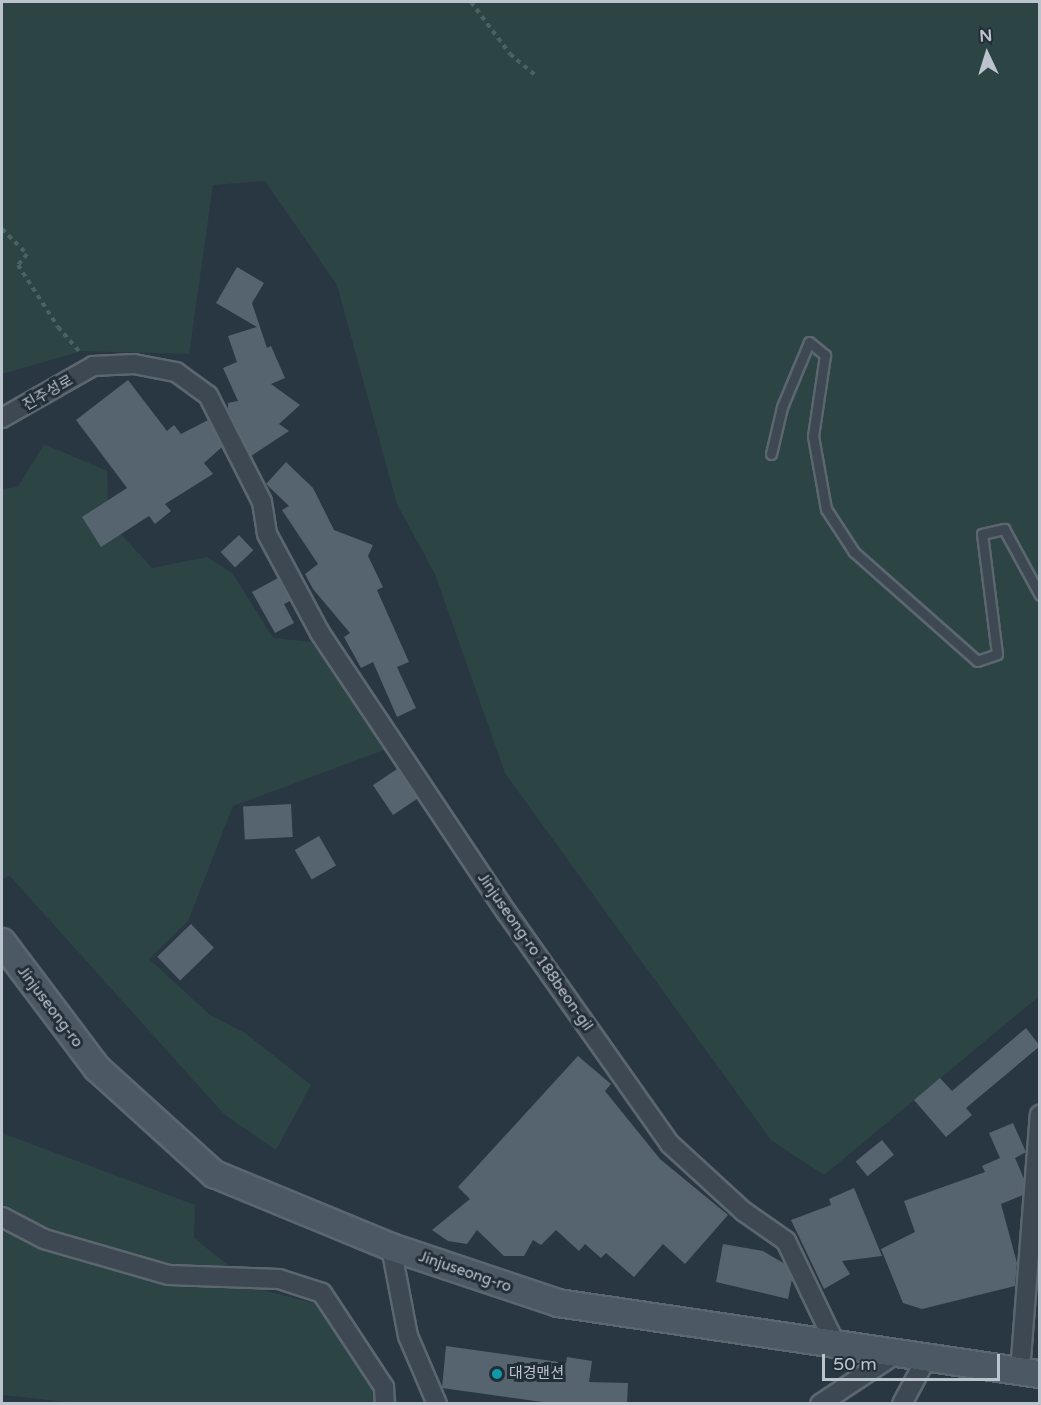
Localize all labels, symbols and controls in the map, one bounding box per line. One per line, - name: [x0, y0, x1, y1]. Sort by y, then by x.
- north arrow: [957, 24, 1017, 84]
- text: N: [979, 26, 993, 46]
- street label: 진주성로: [20, 371, 76, 415]
- street label: Jinjuseong-ro 188beon-gil: [474, 870, 596, 1034]
- street label: Jinjuseong-ro: [14, 963, 86, 1051]
- street label: Jinjuseong-ro: [416, 1248, 514, 1296]
- scale bar: [825, 1342, 1004, 1380]
- text: 50 m: [833, 1353, 877, 1375]
- place label: 대경맨션: [509, 1365, 564, 1383]
- marker: 대경맨션: [490, 1367, 504, 1381]

